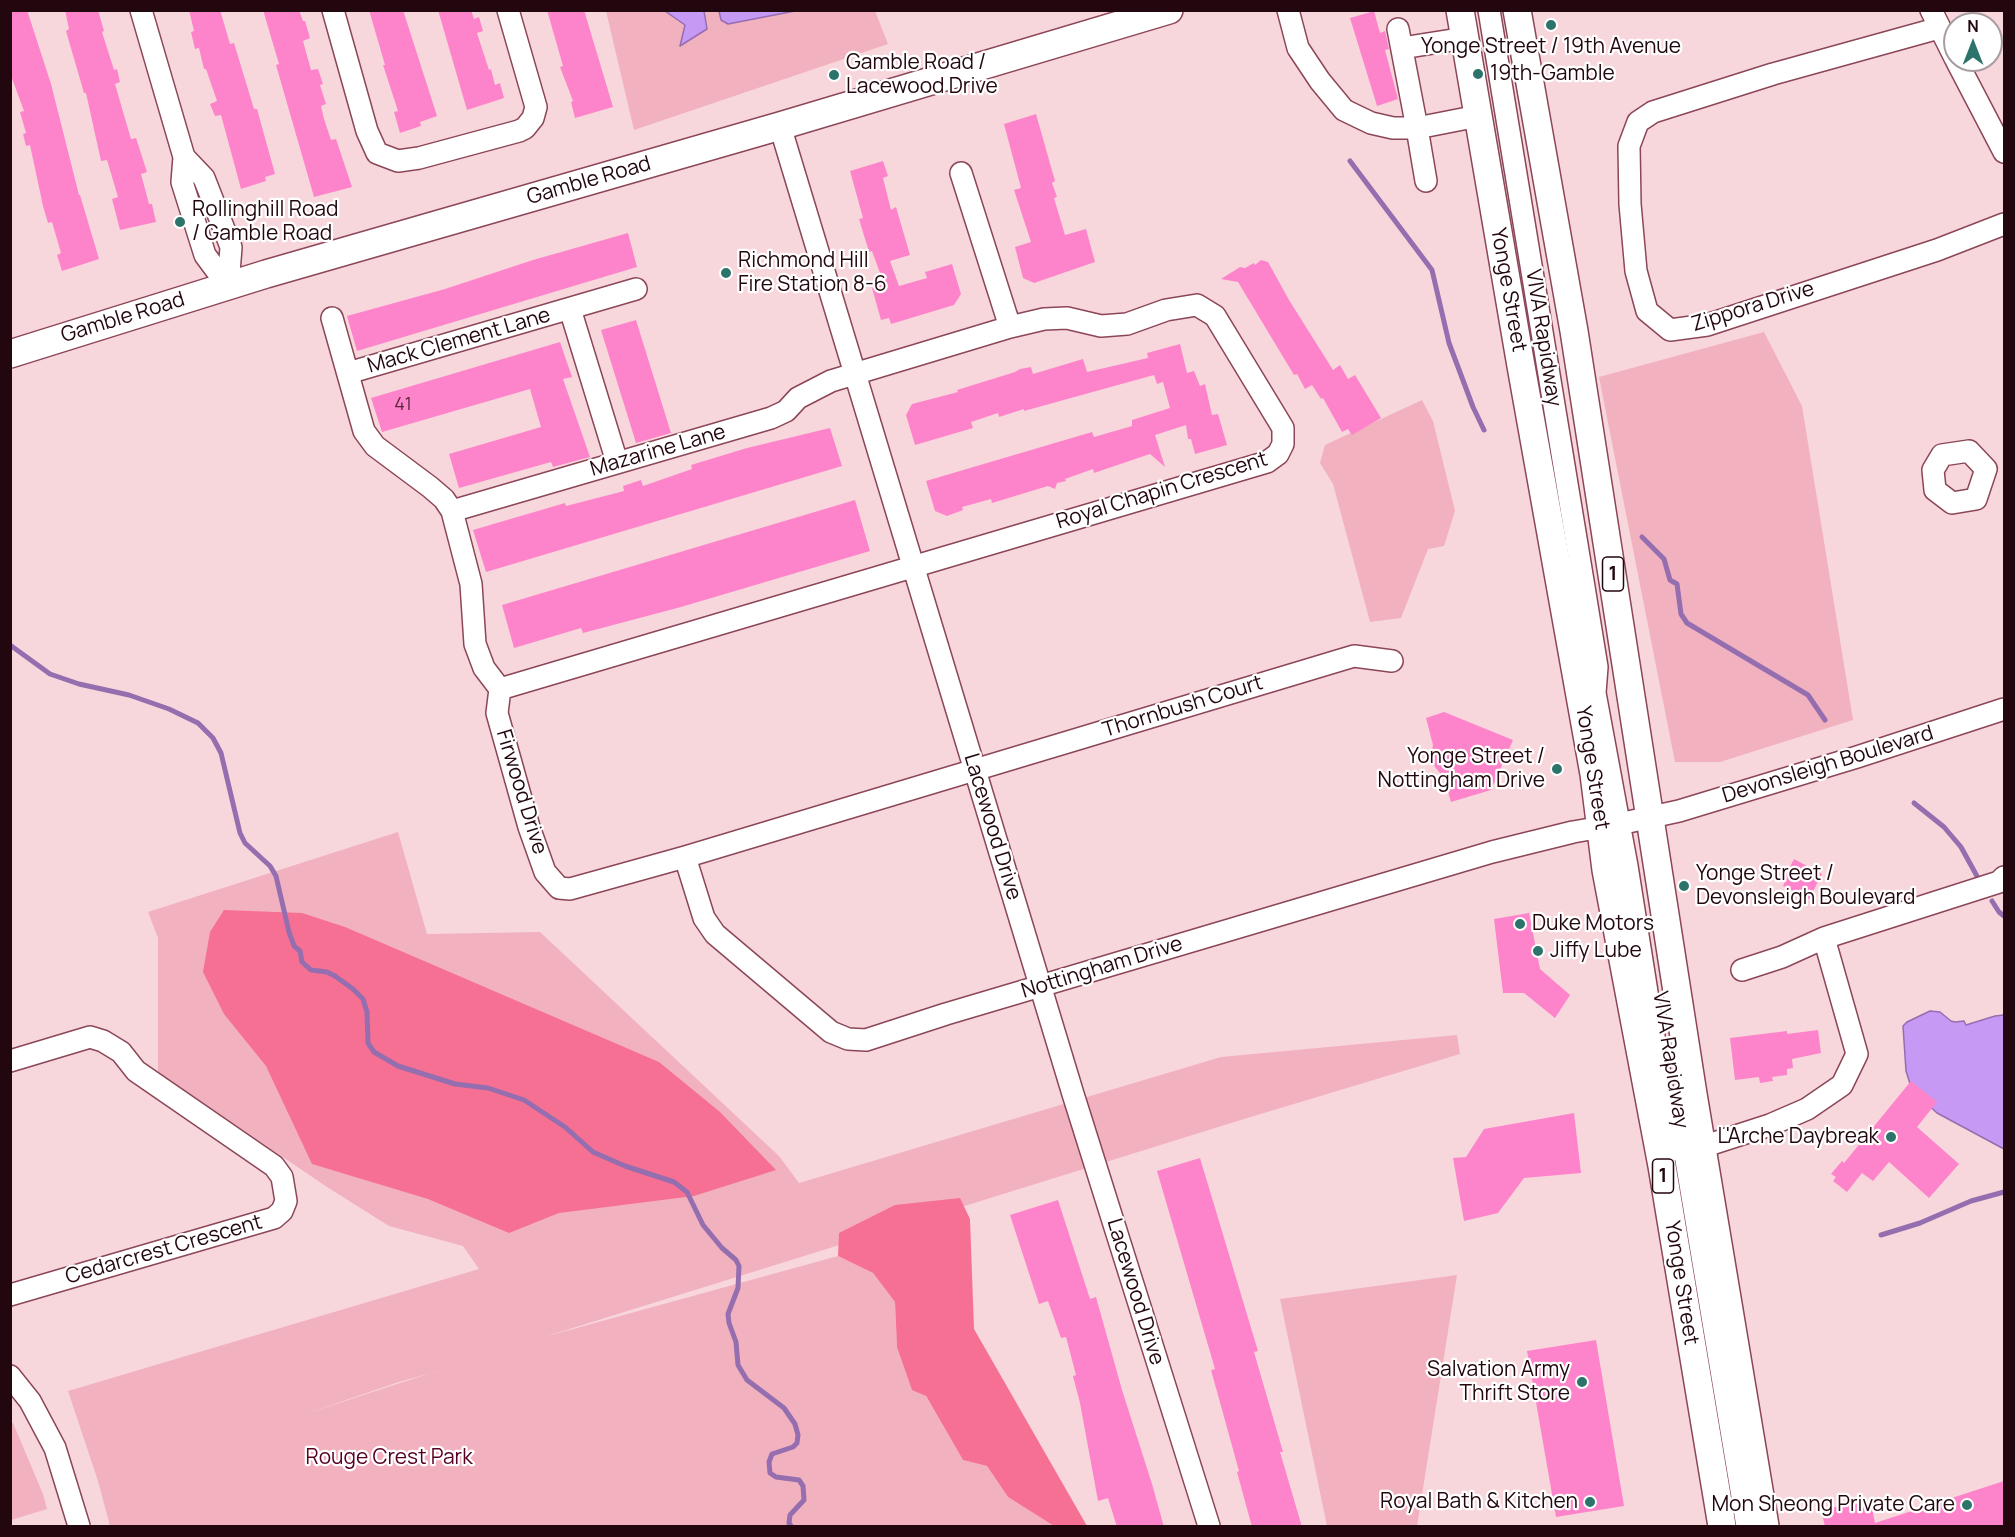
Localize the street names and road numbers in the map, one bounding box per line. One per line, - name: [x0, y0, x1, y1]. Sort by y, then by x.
- street label: Gamble Road: [524, 151, 654, 211]
- street label: Yonge Street: [1485, 226, 1531, 354]
- street label: VIVA Rapidway: [1520, 268, 1566, 408]
- street label: Zippora Drive: [1688, 276, 1818, 338]
- street label: Gamble Road: [58, 287, 188, 349]
- street label: Mack Clement Lane: [365, 303, 553, 379]
- street label: Mazarine Lane: [587, 420, 729, 482]
- street label: Royal Chapin Crescent: [1053, 447, 1271, 535]
- road number: 1: [1602, 557, 1624, 591]
- street label: Thornbush Court: [1100, 671, 1266, 743]
- street label: Yonge Street: [1570, 704, 1614, 832]
- street label: Devonsleigh Boulevard: [1719, 721, 1937, 809]
- street label: Firwood Drive: [490, 726, 552, 858]
- street label: Lacewood Drive: [958, 751, 1026, 903]
- street label: Nottingham Drive: [1018, 931, 1186, 1005]
- street label: VIVA Rapidway: [1647, 990, 1693, 1130]
- road number: 1: [1652, 1159, 1674, 1193]
- street label: Cedarcrest Crescent: [63, 1210, 265, 1290]
- street label: Lacewood Drive: [1101, 1216, 1169, 1368]
- street label: Yonge Street: [1659, 1219, 1703, 1347]

